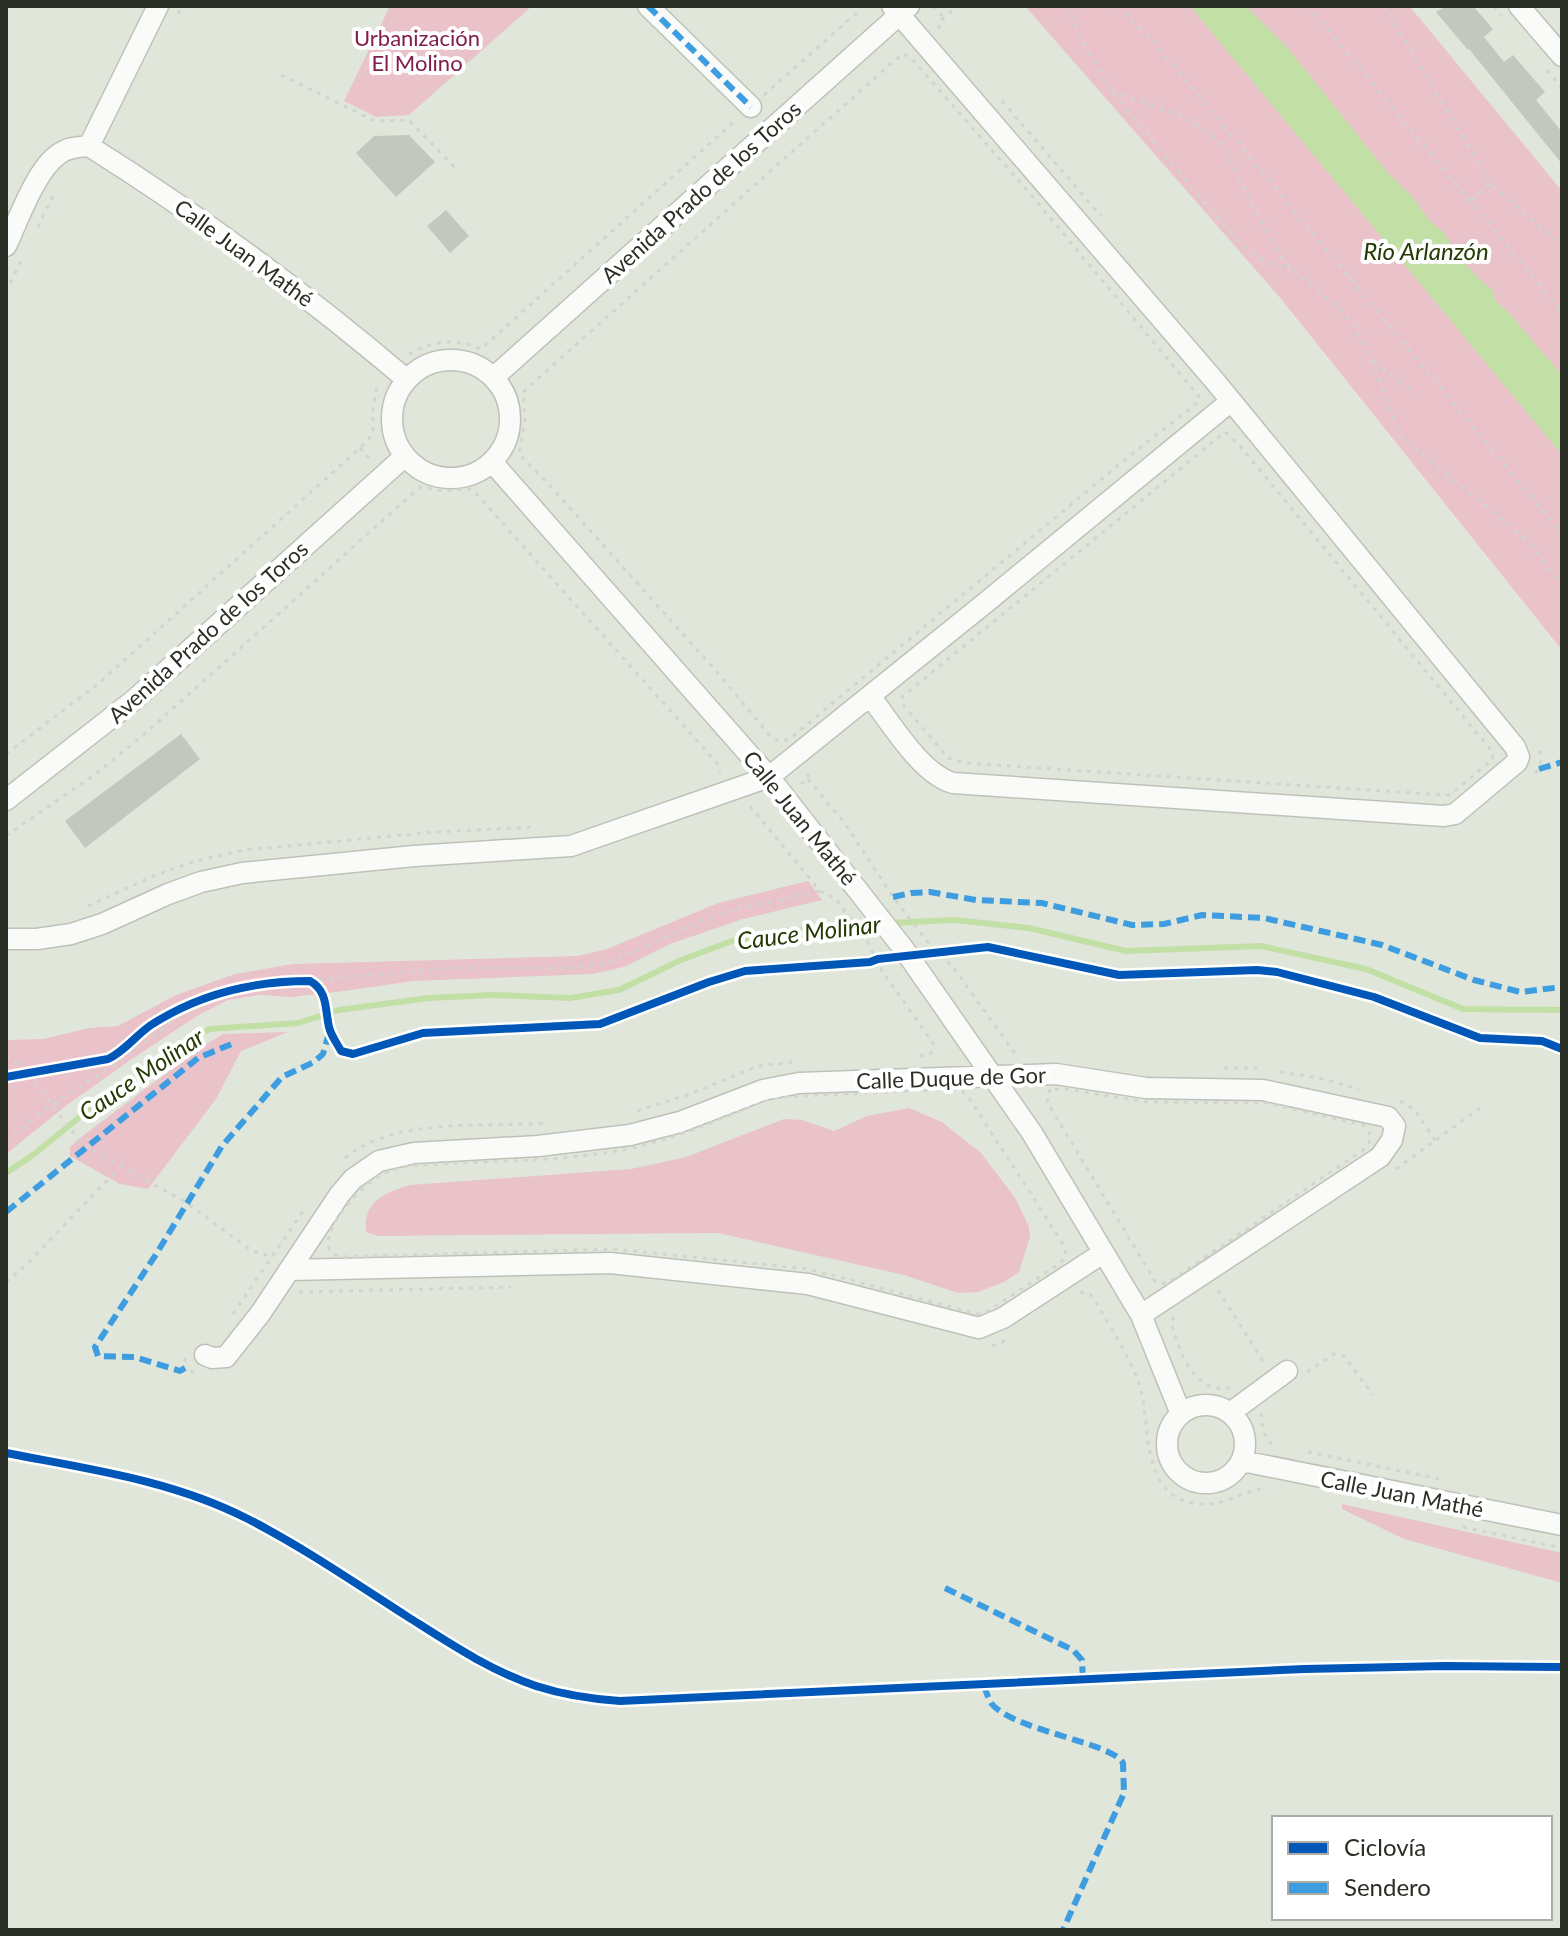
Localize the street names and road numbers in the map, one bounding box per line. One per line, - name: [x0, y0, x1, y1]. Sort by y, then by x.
- street label: Avenida Prado de los Toros: [595, 95, 806, 288]
- street label: Calle Juan Mathé: [169, 193, 319, 312]
- street label: Avenida Prado de los Toros: [102, 535, 313, 728]
- street label: Calle Juan Mathé: [738, 745, 863, 890]
- street label: Calle Duque de Gor: [856, 1061, 1046, 1094]
- street label: Calle Juan Mathé: [1318, 1464, 1486, 1523]

